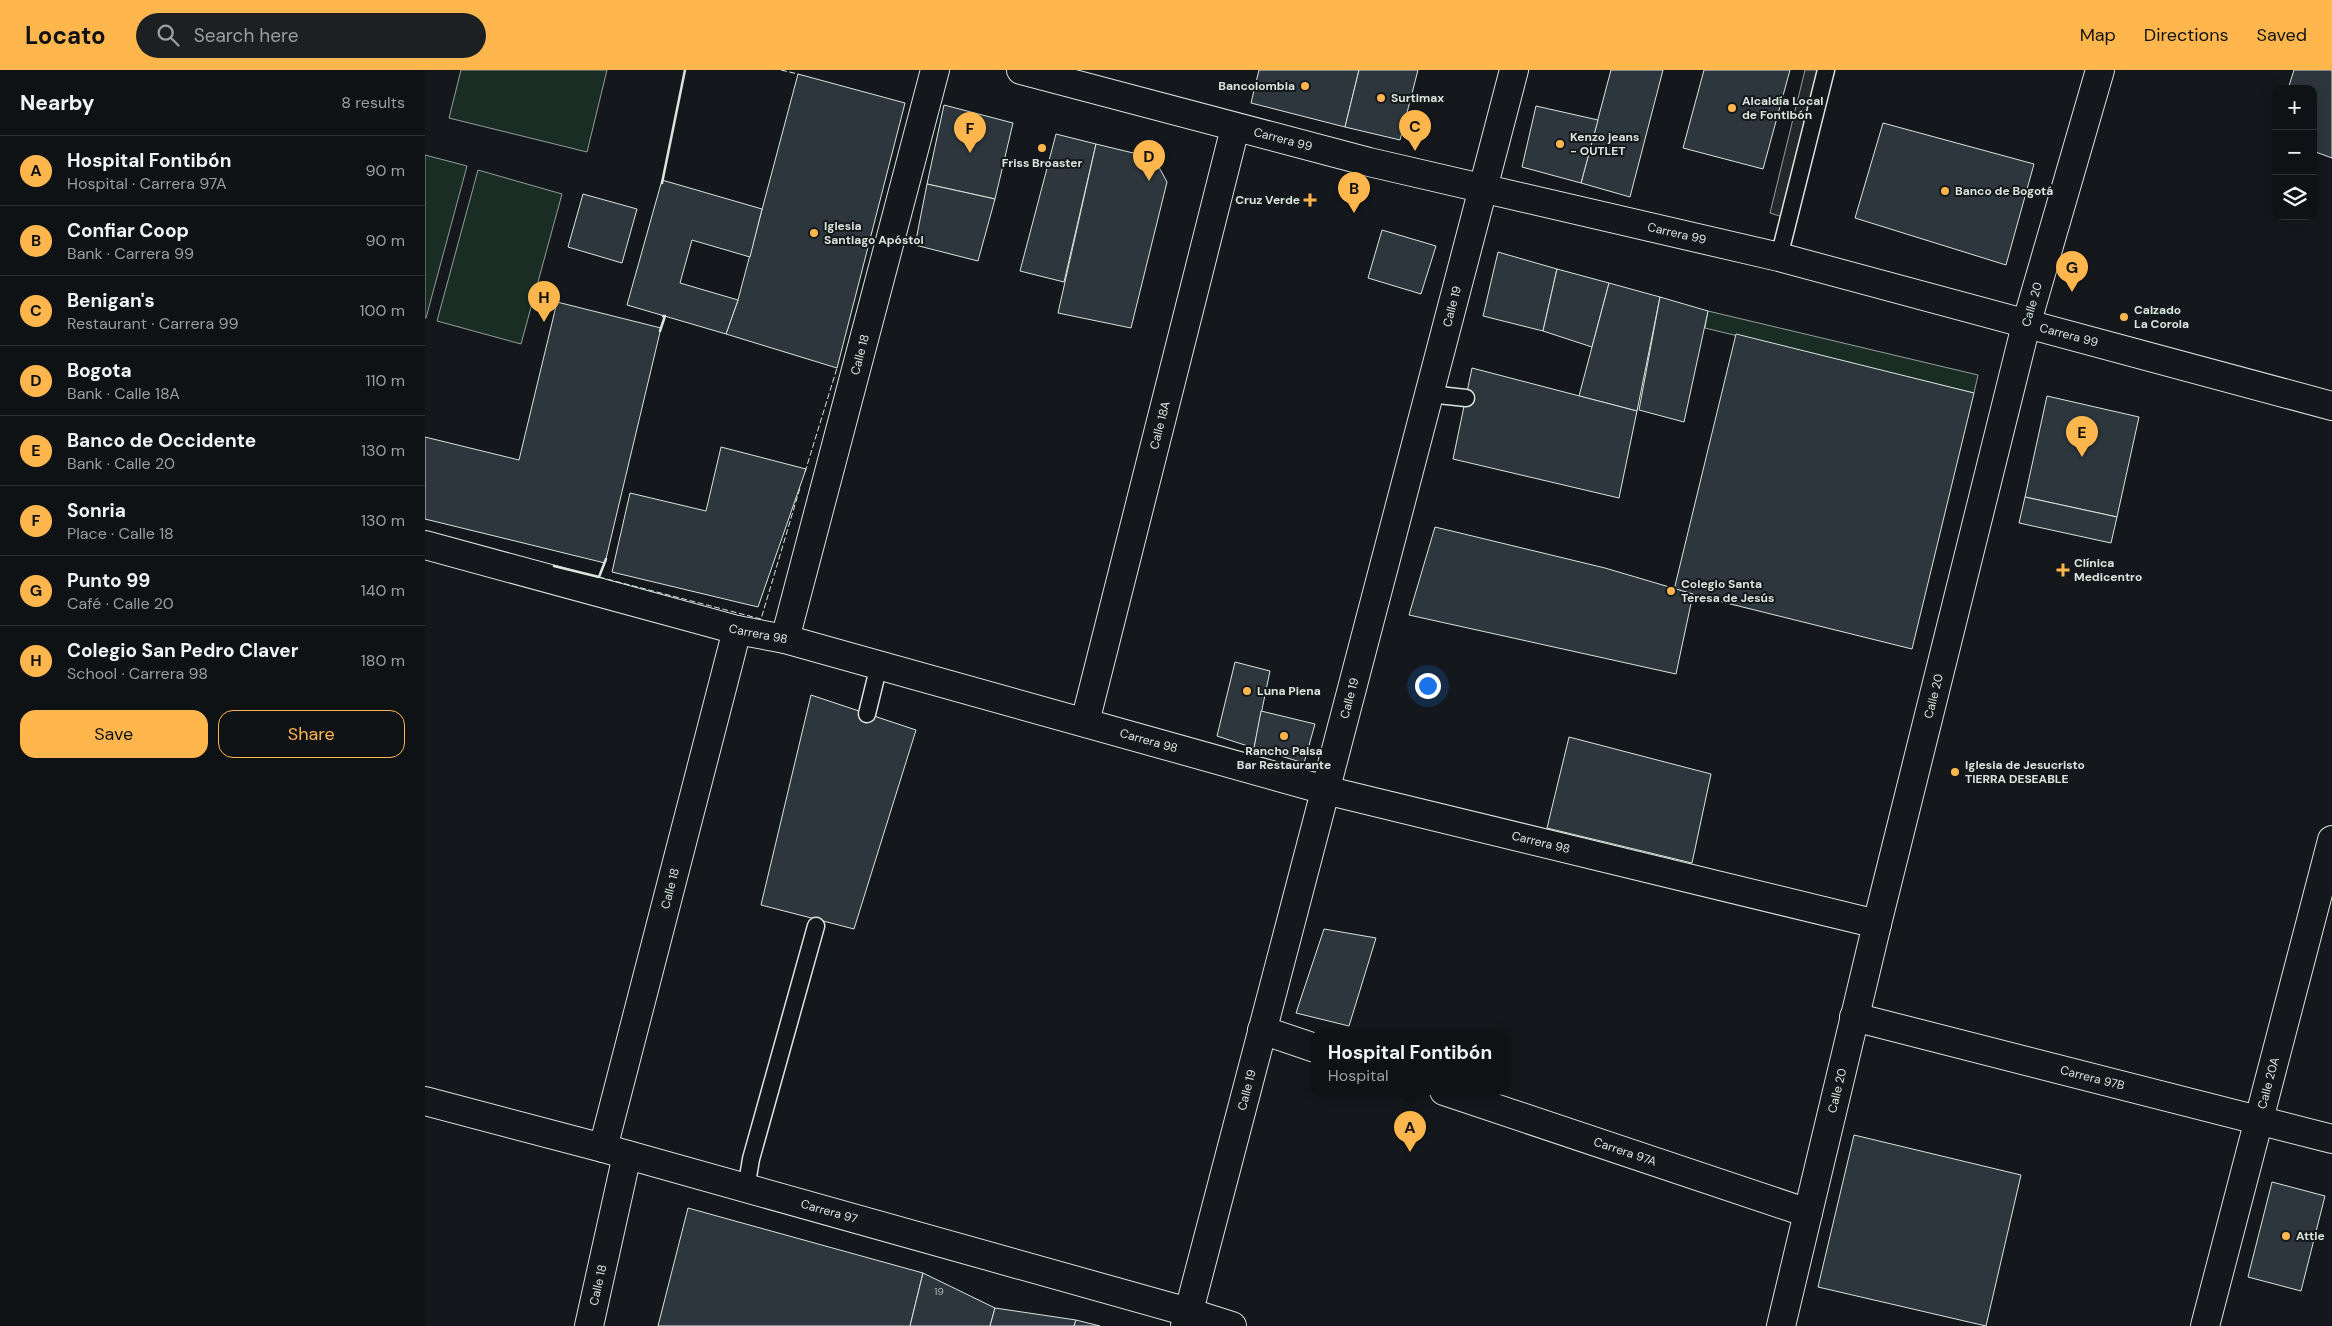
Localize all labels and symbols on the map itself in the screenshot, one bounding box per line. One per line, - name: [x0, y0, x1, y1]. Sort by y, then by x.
- place label: Bancolombia: [1218, 78, 1295, 94]
- marker: Bancolombia: [1299, 80, 1311, 92]
- place label: Surtimax: [1391, 90, 1444, 106]
- marker: Surtimax: [1375, 92, 1387, 104]
- place label: Alcaldía Local de Fontibón: [1742, 93, 1823, 123]
- marker: Alcaldía Local de Fontibón: [1726, 102, 1738, 114]
- pin: C: [1399, 110, 1431, 151]
- pin: F: [954, 112, 986, 153]
- street label: Carrera 99: [1252, 124, 1314, 155]
- place label: Kenzo jeans - OUTLET: [1570, 129, 1639, 159]
- marker: Kenzo jeans - OUTLET: [1554, 138, 1566, 150]
- pin: D: [1133, 140, 1165, 181]
- marker: Friss Broaster: [1036, 142, 1048, 154]
- place label: Friss Broaster: [1002, 155, 1082, 171]
- pin: B: [1338, 172, 1370, 213]
- place label: Banco de Bogotá: [1955, 183, 2053, 199]
- marker: Banco de Bogotá: [1939, 185, 1951, 197]
- place label: Cruz Verde: [1235, 192, 1300, 208]
- marker: Cruz Verde: [1304, 194, 1316, 206]
- place label: Iglesia Santiago Apóstol: [824, 218, 924, 248]
- street label: Carrera 99: [1646, 219, 1708, 248]
- marker: Iglesia Santiago Apóstol: [808, 227, 820, 239]
- pin: G: [2056, 251, 2088, 292]
- street label: Calle 20: [2018, 280, 2046, 329]
- pin: H: [528, 281, 560, 322]
- street label: Calle 19: [1439, 284, 1465, 329]
- place label: Calzado La Corola: [2134, 302, 2189, 332]
- marker: Calzado La Corola: [2118, 311, 2130, 323]
- street label: Carrera 99: [2038, 320, 2100, 351]
- street label: Calle 18: [847, 333, 873, 377]
- street label: Calle 18A: [1146, 399, 1174, 451]
- pin: E: [2066, 416, 2098, 457]
- place label: Clínica Medicentro: [2074, 555, 2142, 585]
- marker: Clínica Medicentro: [2056, 563, 2070, 577]
- place label: Colegio Santa Teresa de Jesús: [1681, 576, 1774, 606]
- marker: Colegio Santa Teresa de Jesús: [1665, 585, 1677, 597]
- street label: Carrera 98: [727, 620, 789, 647]
- street label: Calle 20: [1920, 672, 1947, 720]
- your location: [1415, 673, 1441, 699]
- street label: Calle 19: [1336, 676, 1362, 720]
- place label: Luna Piena: [1257, 683, 1321, 699]
- marker: Luna Piena: [1241, 685, 1253, 697]
- street label: Carrera 98: [1118, 725, 1180, 756]
- marker: Rancho Paisa Bar Restaurante: [1278, 730, 1290, 742]
- place label: Rancho Paisa Bar Restaurante: [1237, 743, 1331, 773]
- place label: Iglesia de Jesucristo TIERRA DESEABLE: [1965, 757, 2085, 787]
- marker: Iglesia de Jesucristo TIERRA DESEABLE: [1949, 766, 1961, 778]
- street label: Carrera 98: [1510, 828, 1572, 857]
- street label: Calle 18: [657, 866, 683, 911]
- street label: Calle 20A: [2254, 1055, 2283, 1111]
- street label: Carrera 97B: [2059, 1062, 2126, 1094]
- street label: Calle 20: [1824, 1067, 1850, 1115]
- street label: Calle 19: [1234, 1068, 1260, 1112]
- pin: A: [1394, 1111, 1426, 1152]
- street label: Carrera 97A: [1592, 1134, 1659, 1170]
- street label: Carrera 97: [799, 1196, 859, 1227]
- place label: Attle: [2296, 1228, 2325, 1244]
- marker: Attle: [2280, 1230, 2292, 1242]
- street label: Calle 18: [586, 1263, 610, 1307]
- house number: 19: [934, 1285, 944, 1298]

